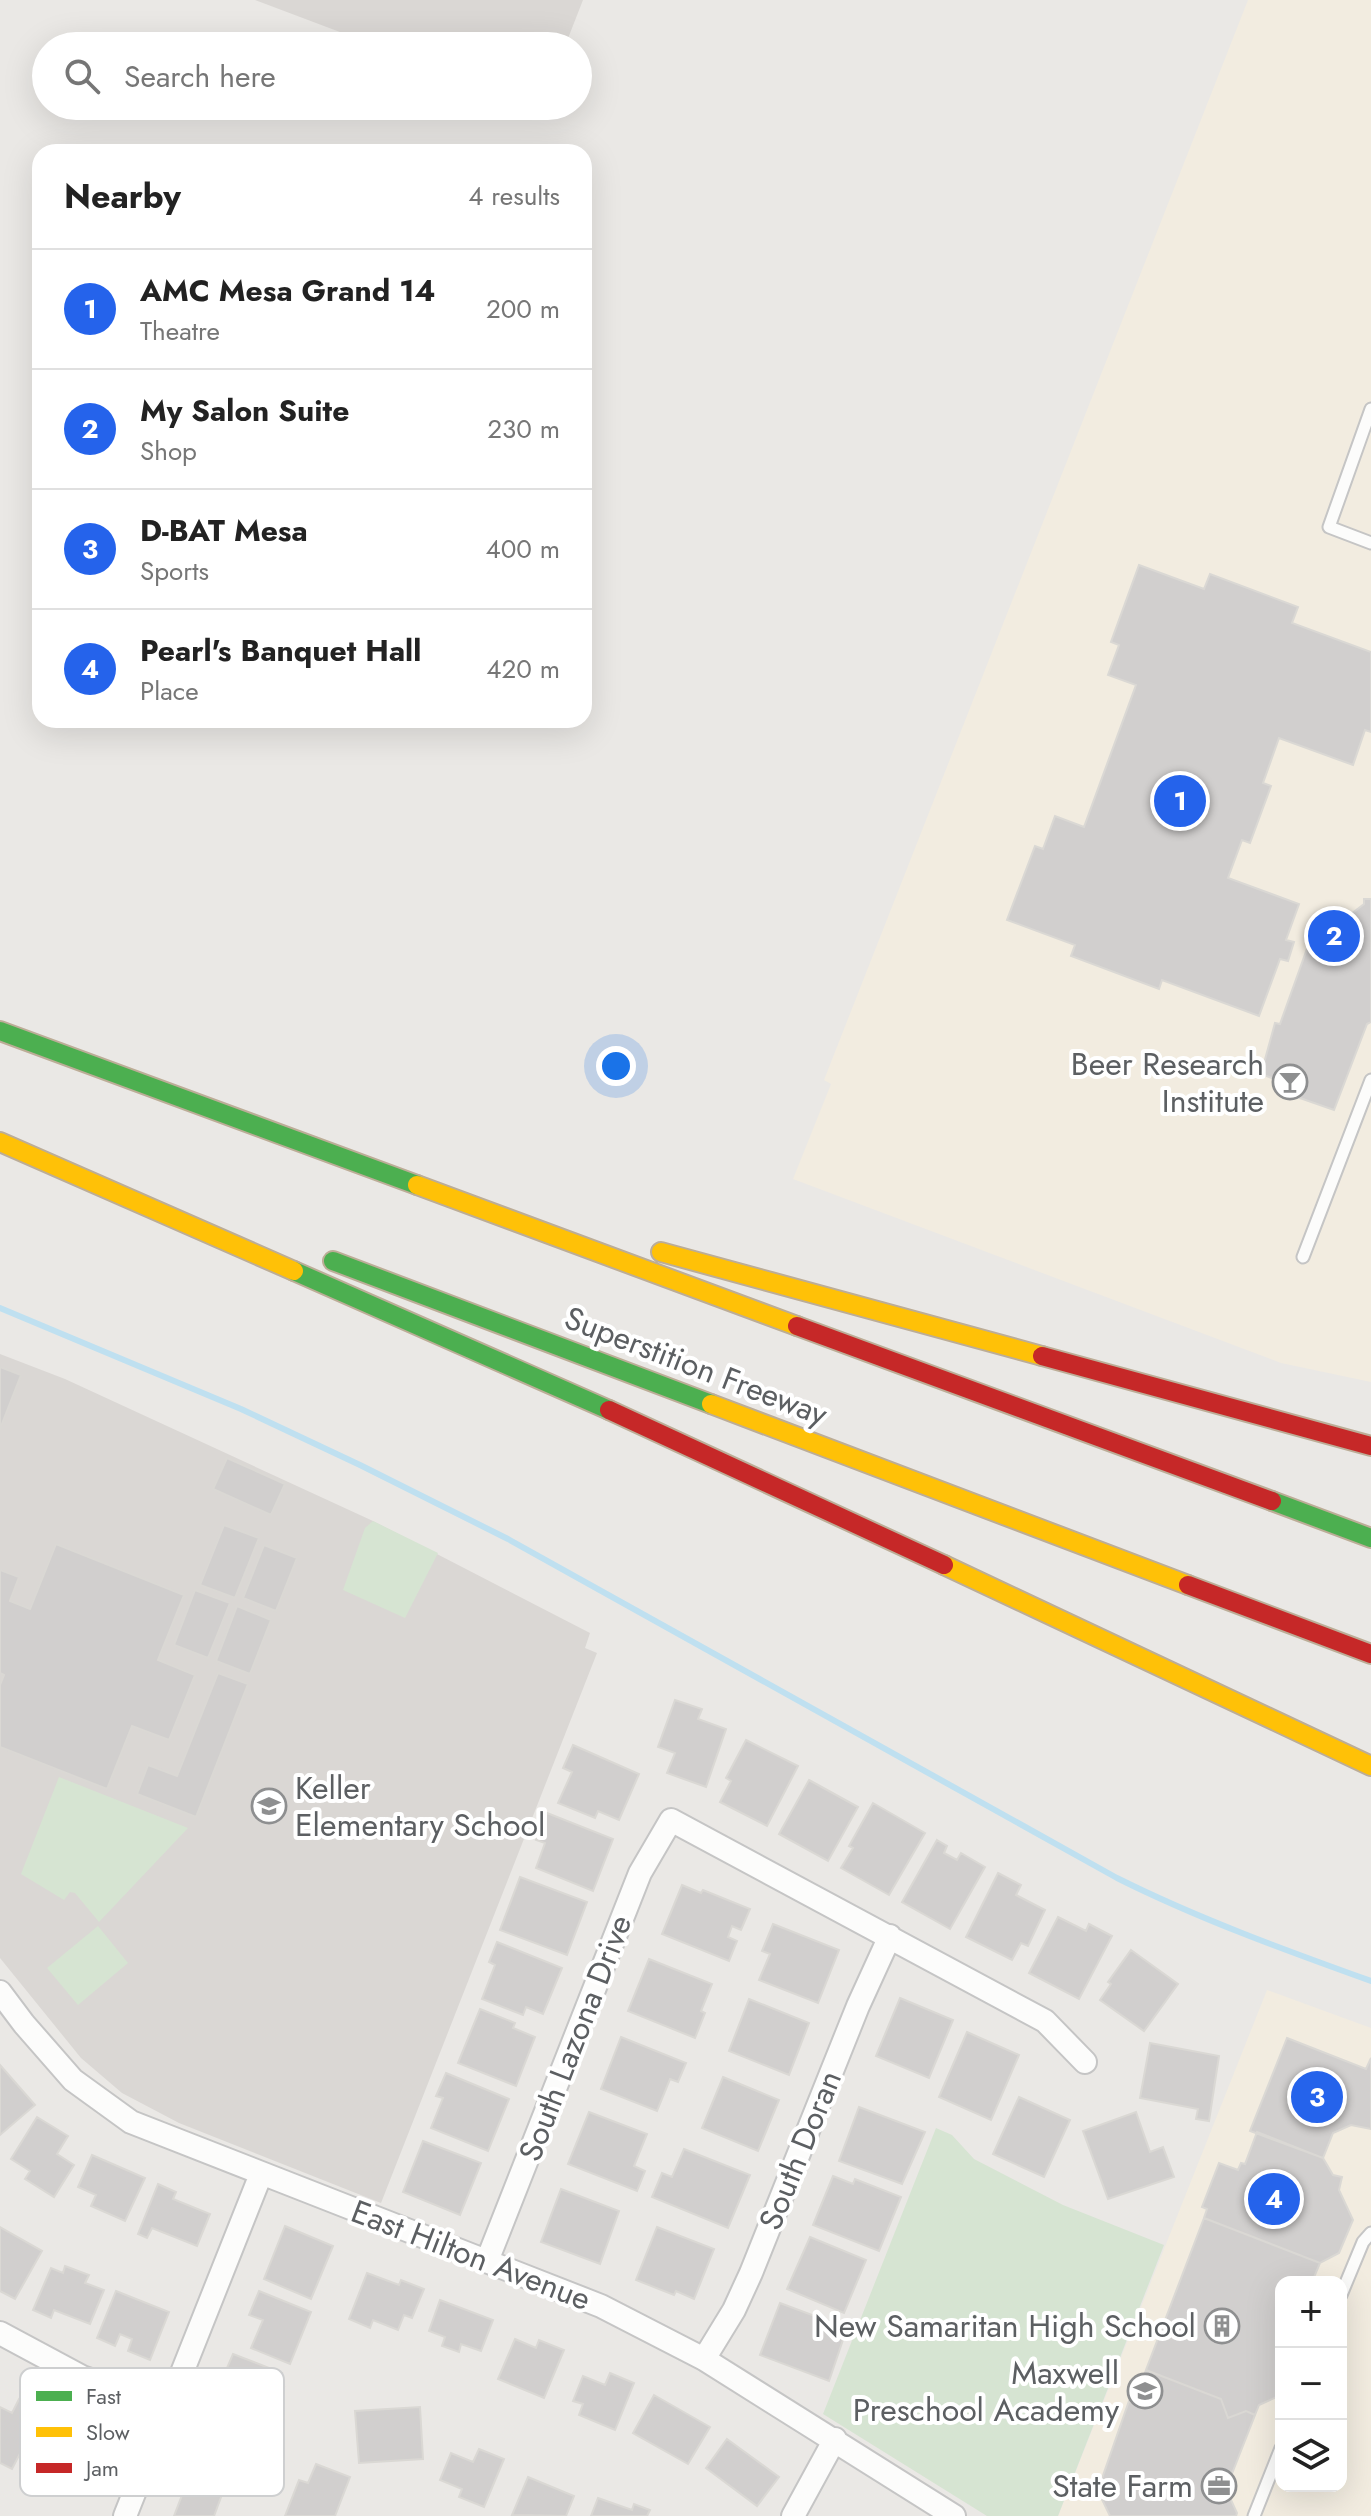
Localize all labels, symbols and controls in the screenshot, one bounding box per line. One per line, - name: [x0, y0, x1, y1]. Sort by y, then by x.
- search box: [32, 32, 592, 120]
- icon: search: [60, 54, 104, 98]
- text: Search here: [124, 55, 276, 98]
- text: Nearby: [64, 172, 181, 221]
- text: 4 results: [468, 177, 560, 215]
- text: AMC Mesa Grand 14: [140, 269, 435, 312]
- text: 1: [83, 290, 97, 328]
- text: 200 m: [486, 290, 560, 328]
- text: Theatre: [140, 312, 220, 350]
- text: My Salon Suite: [140, 389, 349, 432]
- text: 2: [81, 410, 99, 448]
- text: 230 m: [487, 410, 560, 448]
- text: Shop: [140, 432, 197, 470]
- text: D-BAT Mesa: [140, 509, 308, 552]
- text: 3: [82, 530, 98, 568]
- text: 400 m: [486, 530, 560, 568]
- text: Sports: [140, 552, 209, 590]
- text: Pearl's Banquet Hall: [140, 629, 421, 672]
- text: 4: [81, 650, 99, 688]
- text: 420 m: [486, 650, 560, 688]
- text: Place: [140, 672, 199, 710]
- pin: 1: [1154, 771, 1206, 831]
- pin: 2: [1308, 906, 1360, 966]
- place label: Beer Research Institute: [1071, 1041, 1264, 1124]
- your location: [596, 1046, 636, 1086]
- bar icon: Beer Research Institute: [1271, 1063, 1309, 1101]
- street label: Superstition Freeway: [558, 1295, 835, 1438]
- place label: Keller Elementary School: [295, 1765, 545, 1848]
- school or university icon: Keller Elementary School: [250, 1787, 288, 1825]
- street label: South Lazona Drive: [507, 1908, 643, 2168]
- street label: South Doran: [747, 2063, 853, 2237]
- pin: 3: [1291, 2067, 1343, 2127]
- pin: 4: [1248, 2169, 1300, 2229]
- street label: East Hilton Avenue: [345, 2188, 597, 2322]
- map controls: [1275, 2276, 1347, 2492]
- button: +: [1275, 2276, 1347, 2348]
- place label: New Samaritan High School: [814, 2303, 1196, 2349]
- building icon: New Samaritan High School: [1203, 2307, 1241, 2345]
- button: −: [1275, 2348, 1347, 2420]
- place label: Maxwell Preschool Academy: [853, 2350, 1120, 2433]
- legend: [20, 2368, 284, 2496]
- school or university icon: Maxwell Preschool Academy: [1126, 2372, 1164, 2410]
- text: Fast: [86, 2380, 122, 2412]
- text: Slow: [86, 2416, 130, 2448]
- button: layers: [1275, 2420, 1347, 2492]
- text: Jam: [83, 2452, 119, 2484]
- place label: State Farm: [1052, 2463, 1193, 2509]
- office icon: State Farm: [1200, 2467, 1238, 2505]

